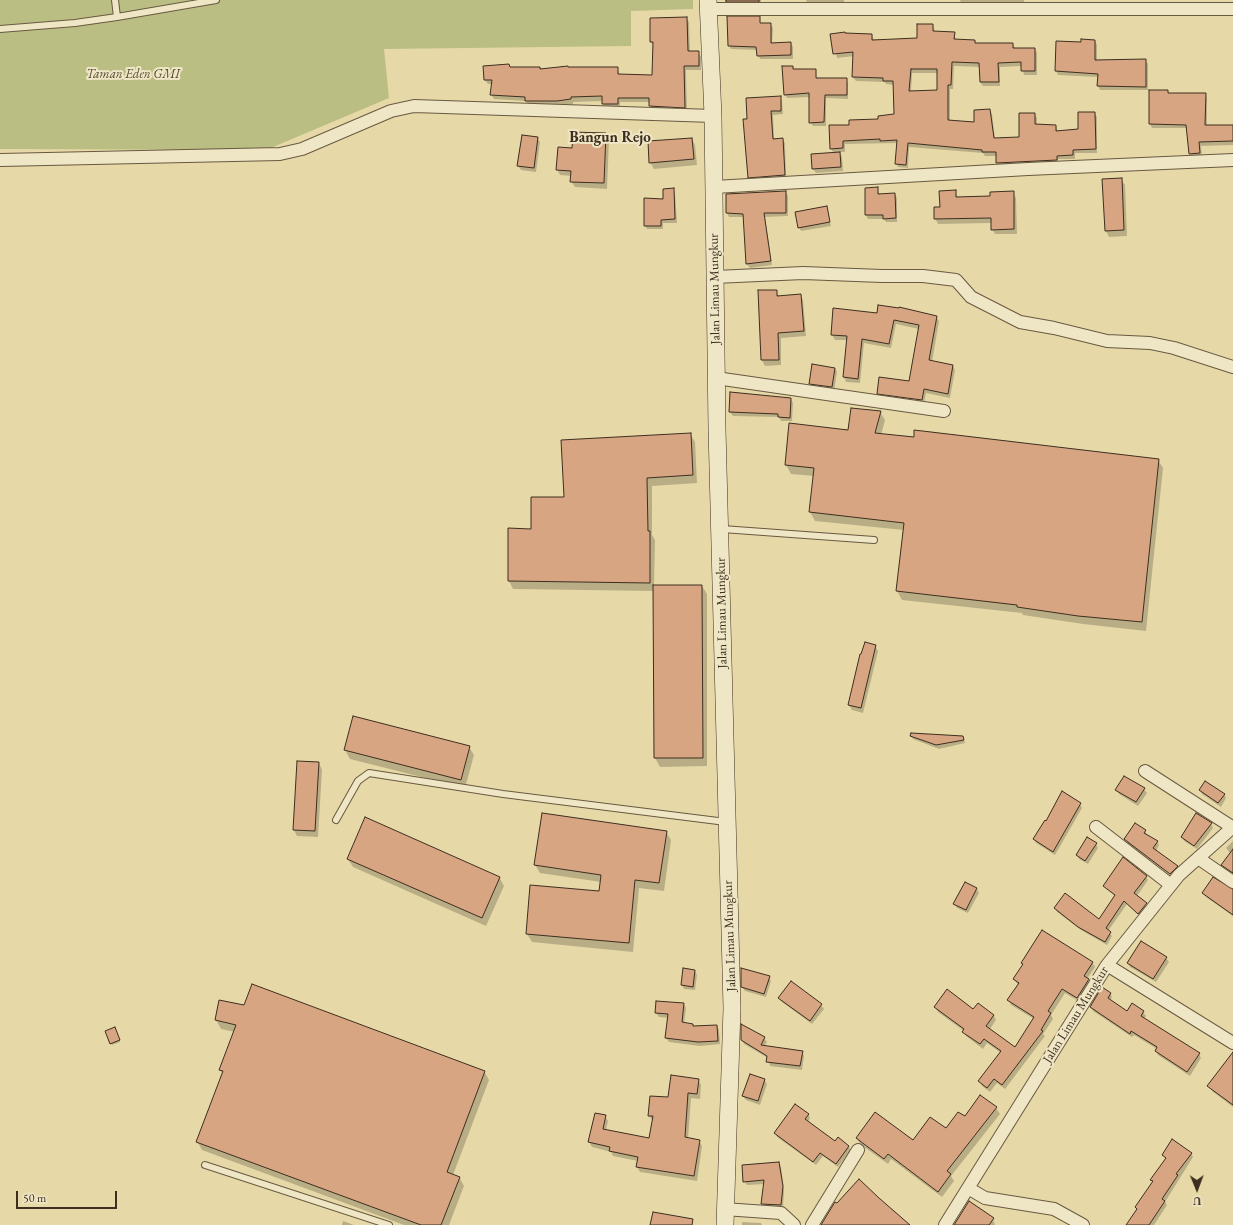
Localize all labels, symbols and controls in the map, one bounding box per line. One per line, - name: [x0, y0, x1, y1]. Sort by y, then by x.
- park label: Taman Eden GMI: [86, 66, 180, 82]
- district label: Bangun Rejo: [569, 129, 651, 147]
- street label: Jalan Limau Mungkur: [706, 233, 724, 345]
- street label: Jalan Limau Mungkur: [713, 557, 731, 669]
- street label: Jalan Limau Mungkur: [720, 880, 740, 992]
- street label: Jalan Limau Mungkur: [1040, 964, 1112, 1066]
- north arrow: [1177, 1169, 1217, 1209]
- scale bar: [18, 1183, 119, 1209]
- text: 50 m: [23, 1190, 46, 1206]
- text: U: [1193, 1194, 1201, 1208]

